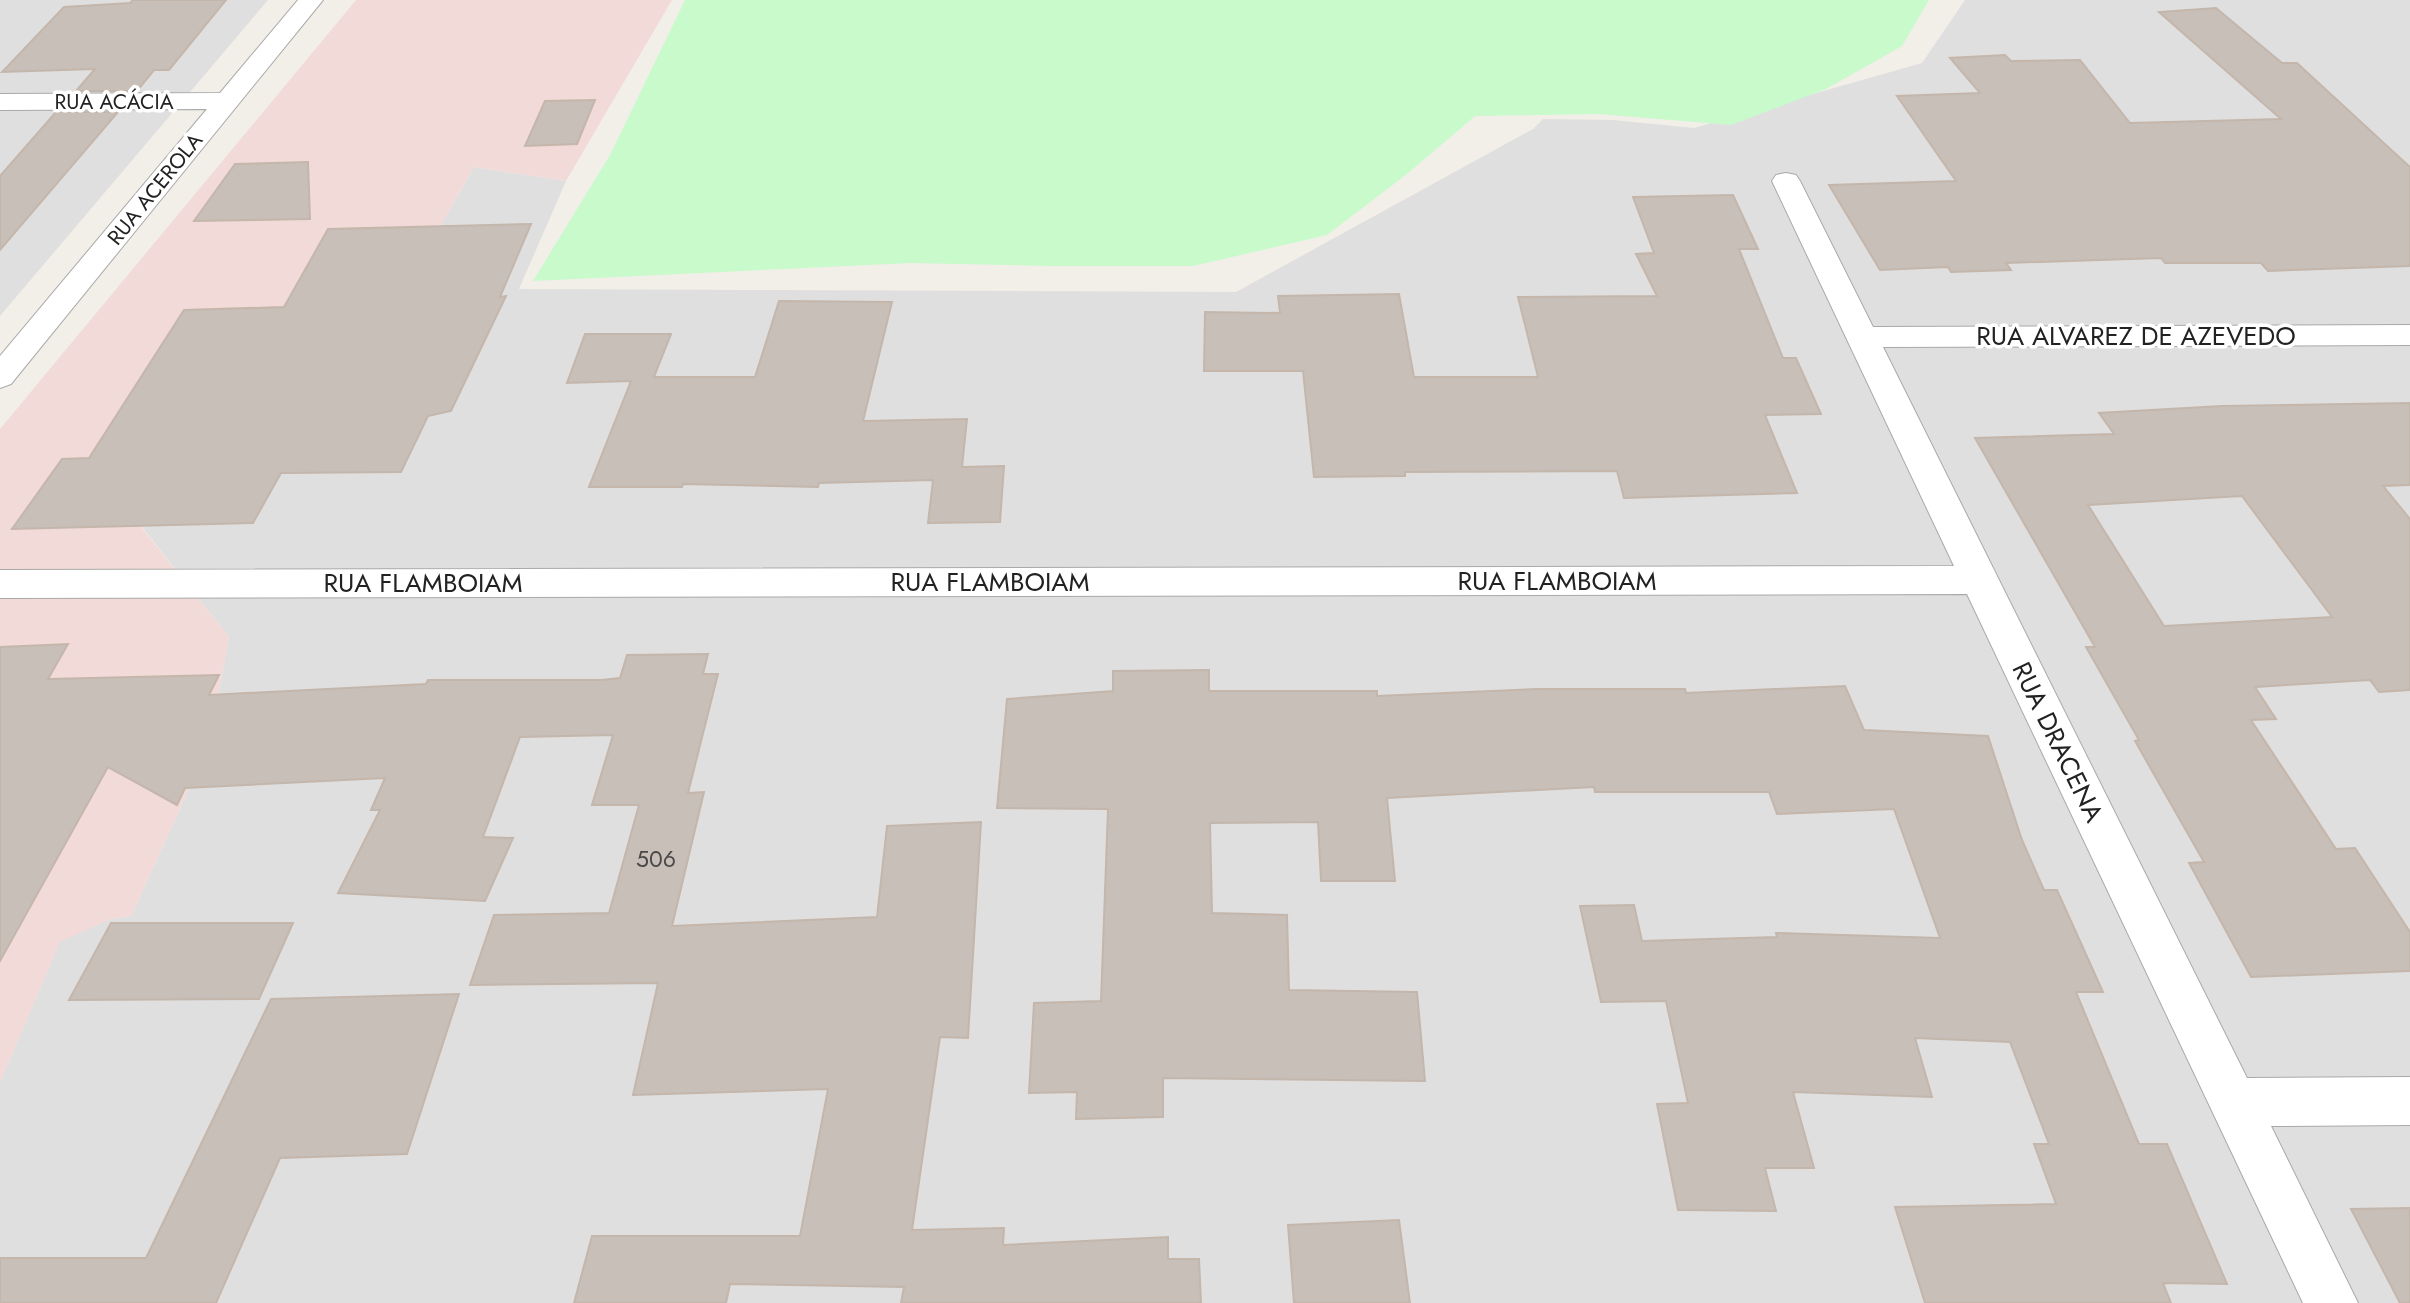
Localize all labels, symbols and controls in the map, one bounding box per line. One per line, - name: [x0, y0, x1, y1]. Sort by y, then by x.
- street label: RUA ACÁCIA: [55, 87, 174, 117]
- street label: RUA ACEROLA: [100, 126, 210, 251]
- street label: RUA ALVAREZ DE AZEVEDO: [1976, 317, 2296, 355]
- street label: RUA FLAMBOIAM: [1457, 562, 1657, 600]
- street label: RUA FLAMBOIAM: [890, 563, 1090, 601]
- street label: RUA FLAMBOIAM: [323, 564, 523, 602]
- street label: RUA DRACENA: [2003, 656, 2114, 829]
- house number: 506: [636, 842, 676, 876]

